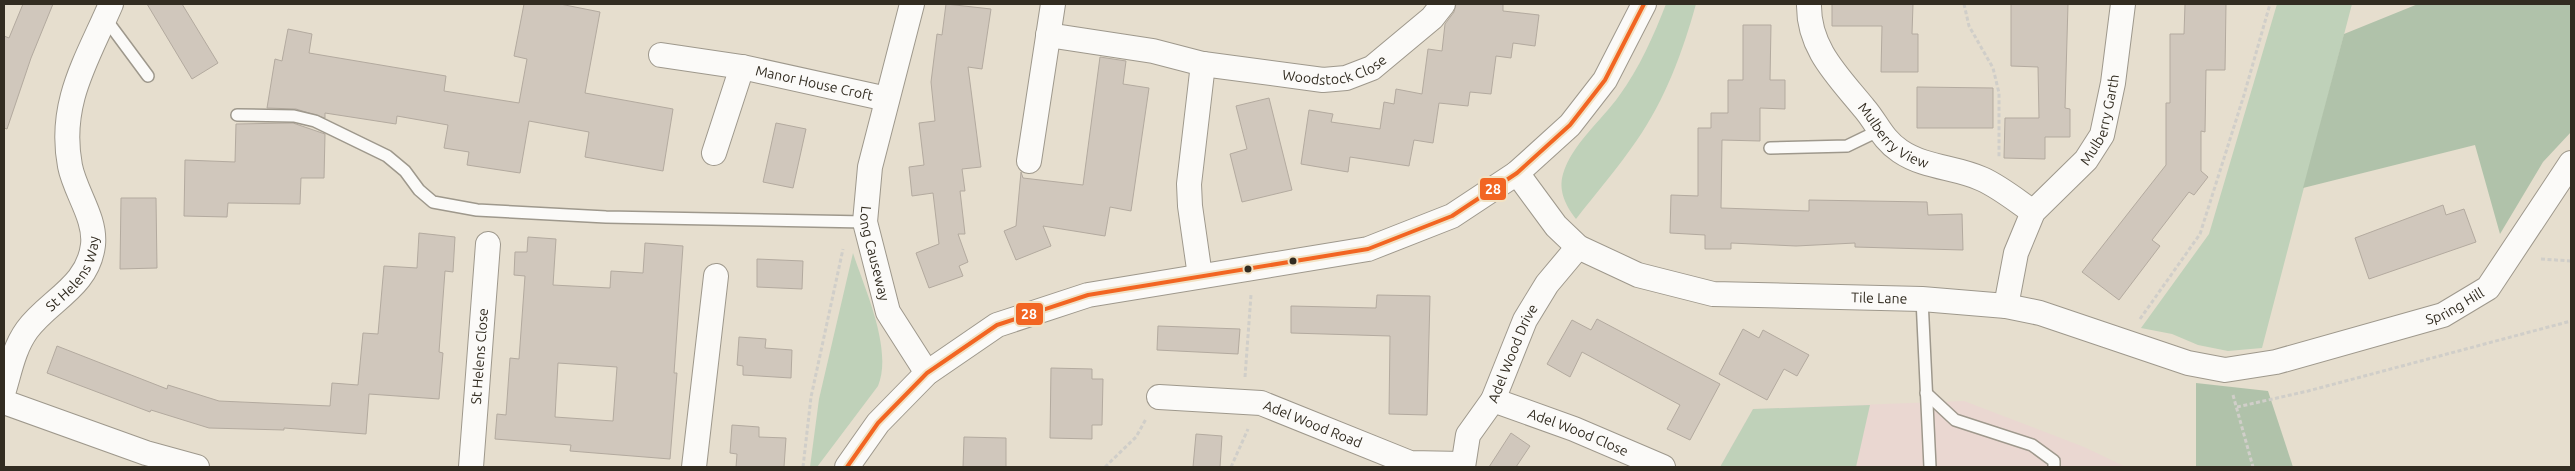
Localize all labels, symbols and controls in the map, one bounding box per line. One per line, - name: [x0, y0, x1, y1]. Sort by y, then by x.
- street label: Woodstock Close: [1281, 51, 1390, 88]
- street label: Manor House Croft: [754, 62, 875, 104]
- street label: Mulberry Garth: [2077, 73, 2122, 168]
- street label: Mulberry View: [1855, 99, 1931, 171]
- line badge: 28: [1479, 177, 1507, 201]
- text: 28: [1485, 181, 1501, 197]
- street label: Long Causeway: [857, 205, 893, 303]
- street label: St Helens Way: [42, 236, 101, 314]
- unlabelled marker: [1288, 256, 1298, 266]
- unlabelled marker: [1243, 264, 1253, 274]
- street label: Spring Hill: [2424, 284, 2487, 328]
- street label: Tile Lane: [1851, 289, 1907, 307]
- street label: Adel Wood Drive: [1485, 301, 1541, 405]
- line badge: 28: [1015, 302, 1044, 326]
- text: 28: [1021, 306, 1037, 322]
- street label: St Helens Close: [468, 308, 491, 405]
- street label: Adel Wood Road: [1261, 397, 1364, 451]
- street label: Adel Wood Close: [1526, 405, 1631, 459]

